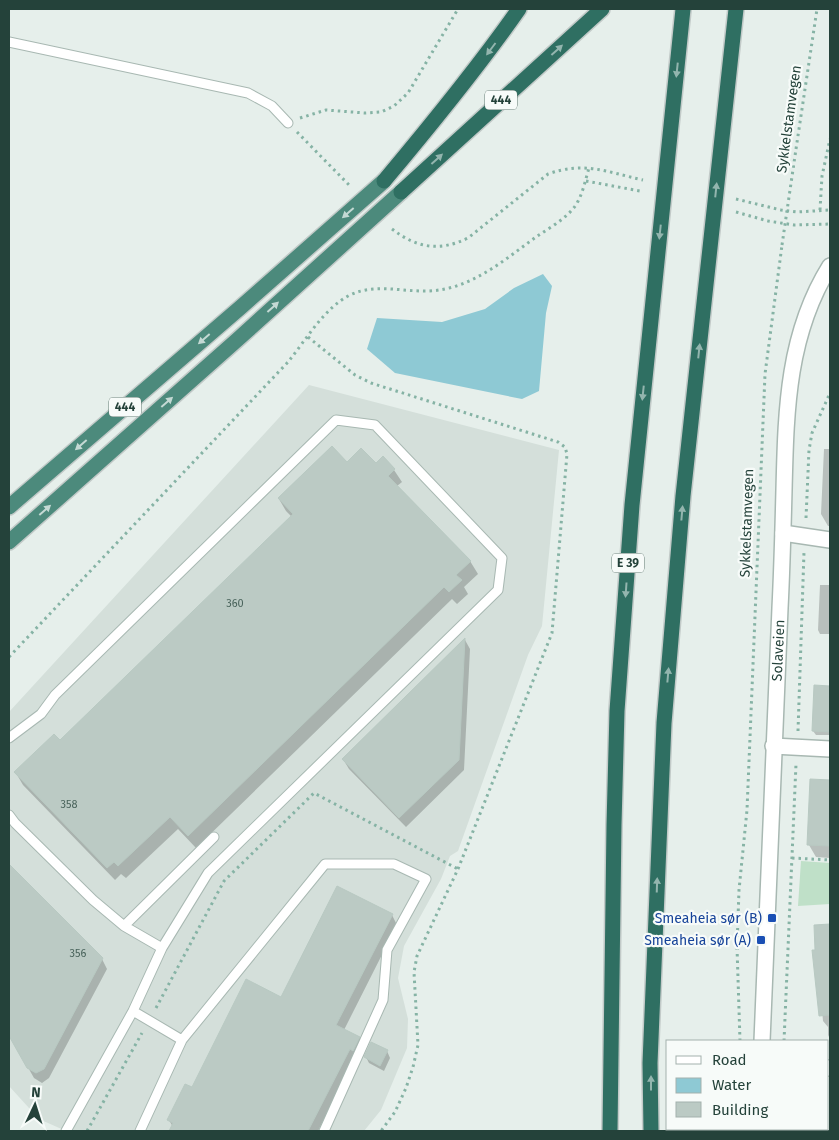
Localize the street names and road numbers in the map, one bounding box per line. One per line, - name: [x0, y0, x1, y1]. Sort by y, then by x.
- street label: Sykkelstamvegen: [773, 64, 805, 174]
- road number: 444: [485, 90, 517, 110]
- road number: 444: [109, 398, 141, 417]
- street label: Sykkelstamvegen: [737, 468, 757, 578]
- road number: E 39: [612, 554, 644, 572]
- street label: Solaveien: [768, 619, 788, 682]

